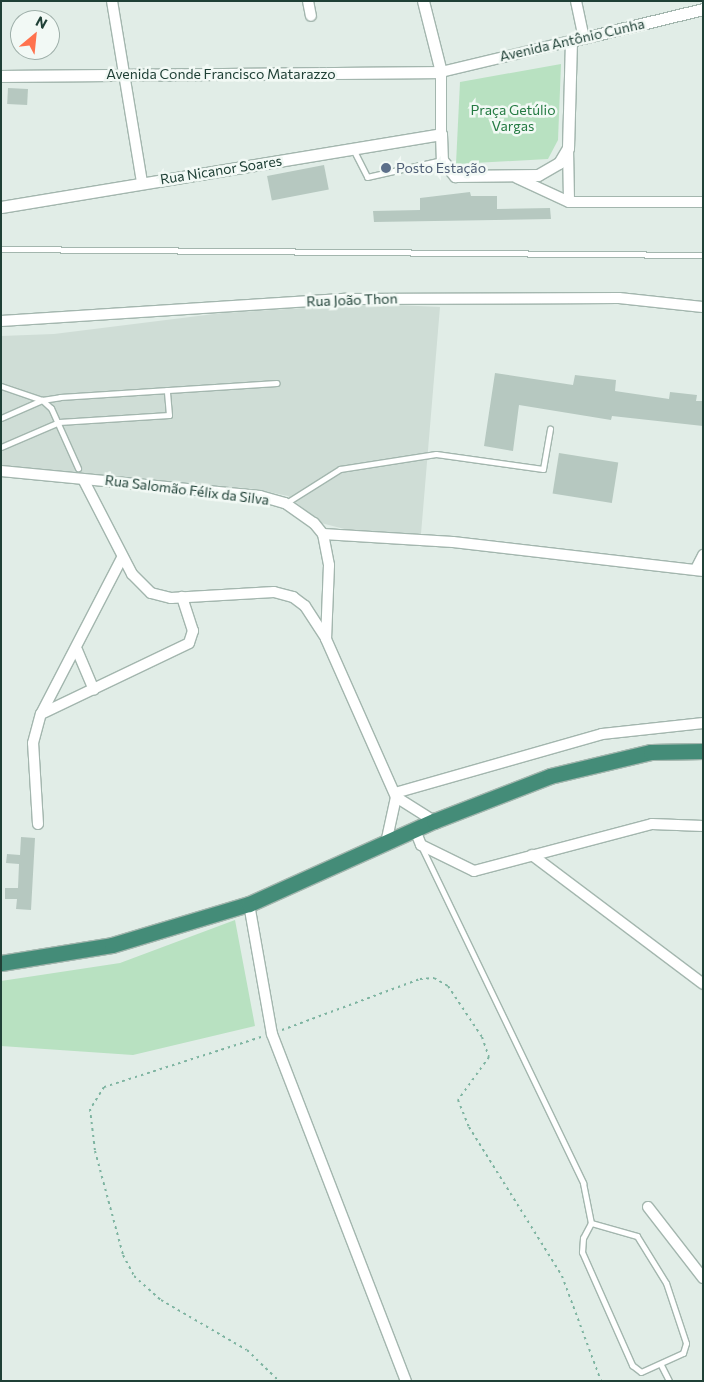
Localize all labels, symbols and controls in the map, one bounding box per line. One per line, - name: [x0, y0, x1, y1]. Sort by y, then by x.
- north arrow: [10, 10, 60, 60]
- text: N: [33, 12, 50, 32]
- street label: Avenida Antônio Cunha: [498, 15, 646, 65]
- street label: Avenida Conde Francisco Matarazzo: [106, 66, 336, 82]
- park label: Praça Getúlio Vargas: [470, 102, 556, 134]
- street label: Rua Nicanor Soares: [159, 152, 283, 188]
- place label: Posto Estação: [396, 160, 486, 176]
- marker: Posto Estação: [380, 162, 392, 174]
- street label: Rua João Thon: [306, 290, 398, 310]
- street label: Rua Salomão Félix da Silva: [104, 472, 270, 508]

